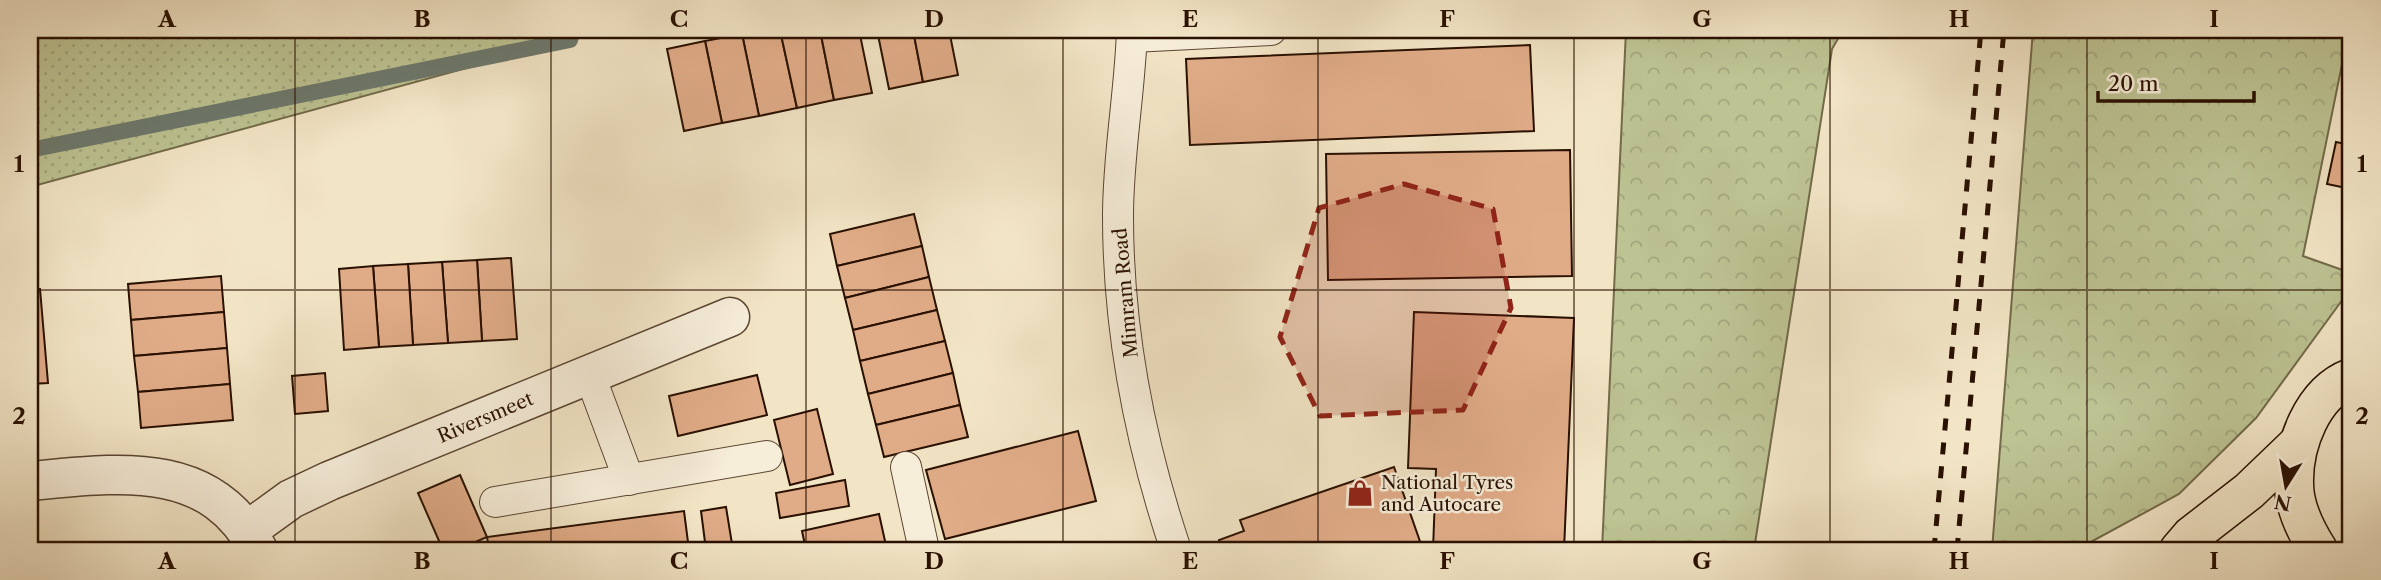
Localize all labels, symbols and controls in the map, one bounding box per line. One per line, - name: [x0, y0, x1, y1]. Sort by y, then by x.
- text: A: [157, 5, 177, 33]
- text: B: [413, 5, 431, 33]
- text: C: [670, 5, 688, 33]
- text: D: [924, 5, 944, 33]
- text: E: [1182, 5, 1198, 33]
- text: F: [1439, 5, 1455, 33]
- text: G: [1692, 5, 1712, 33]
- text: H: [1949, 5, 1970, 33]
- text: I: [2209, 5, 2219, 33]
- scale bar: [2098, 60, 2253, 104]
- text: 20 m: [2108, 71, 2159, 96]
- text: 1: [14, 150, 25, 178]
- text: 1: [2357, 150, 2368, 178]
- street label: Mimram Road: [1108, 227, 1143, 359]
- street label: Riversmeet: [434, 387, 537, 448]
- text: 2: [12, 402, 26, 430]
- text: 2: [2355, 402, 2369, 430]
- north arrow: [2252, 450, 2322, 520]
- place label: National Tyres and Autocare: [1381, 471, 1513, 516]
- shop icon: National Tyres and Autocare: [1345, 478, 1375, 508]
- text: N: [2273, 489, 2293, 515]
- text: A: [157, 547, 177, 575]
- text: B: [413, 547, 431, 575]
- text: C: [670, 547, 688, 575]
- text: D: [924, 547, 944, 575]
- text: E: [1182, 547, 1198, 575]
- text: F: [1439, 547, 1455, 575]
- text: G: [1692, 547, 1712, 575]
- text: H: [1949, 547, 1970, 575]
- text: I: [2209, 547, 2219, 575]

